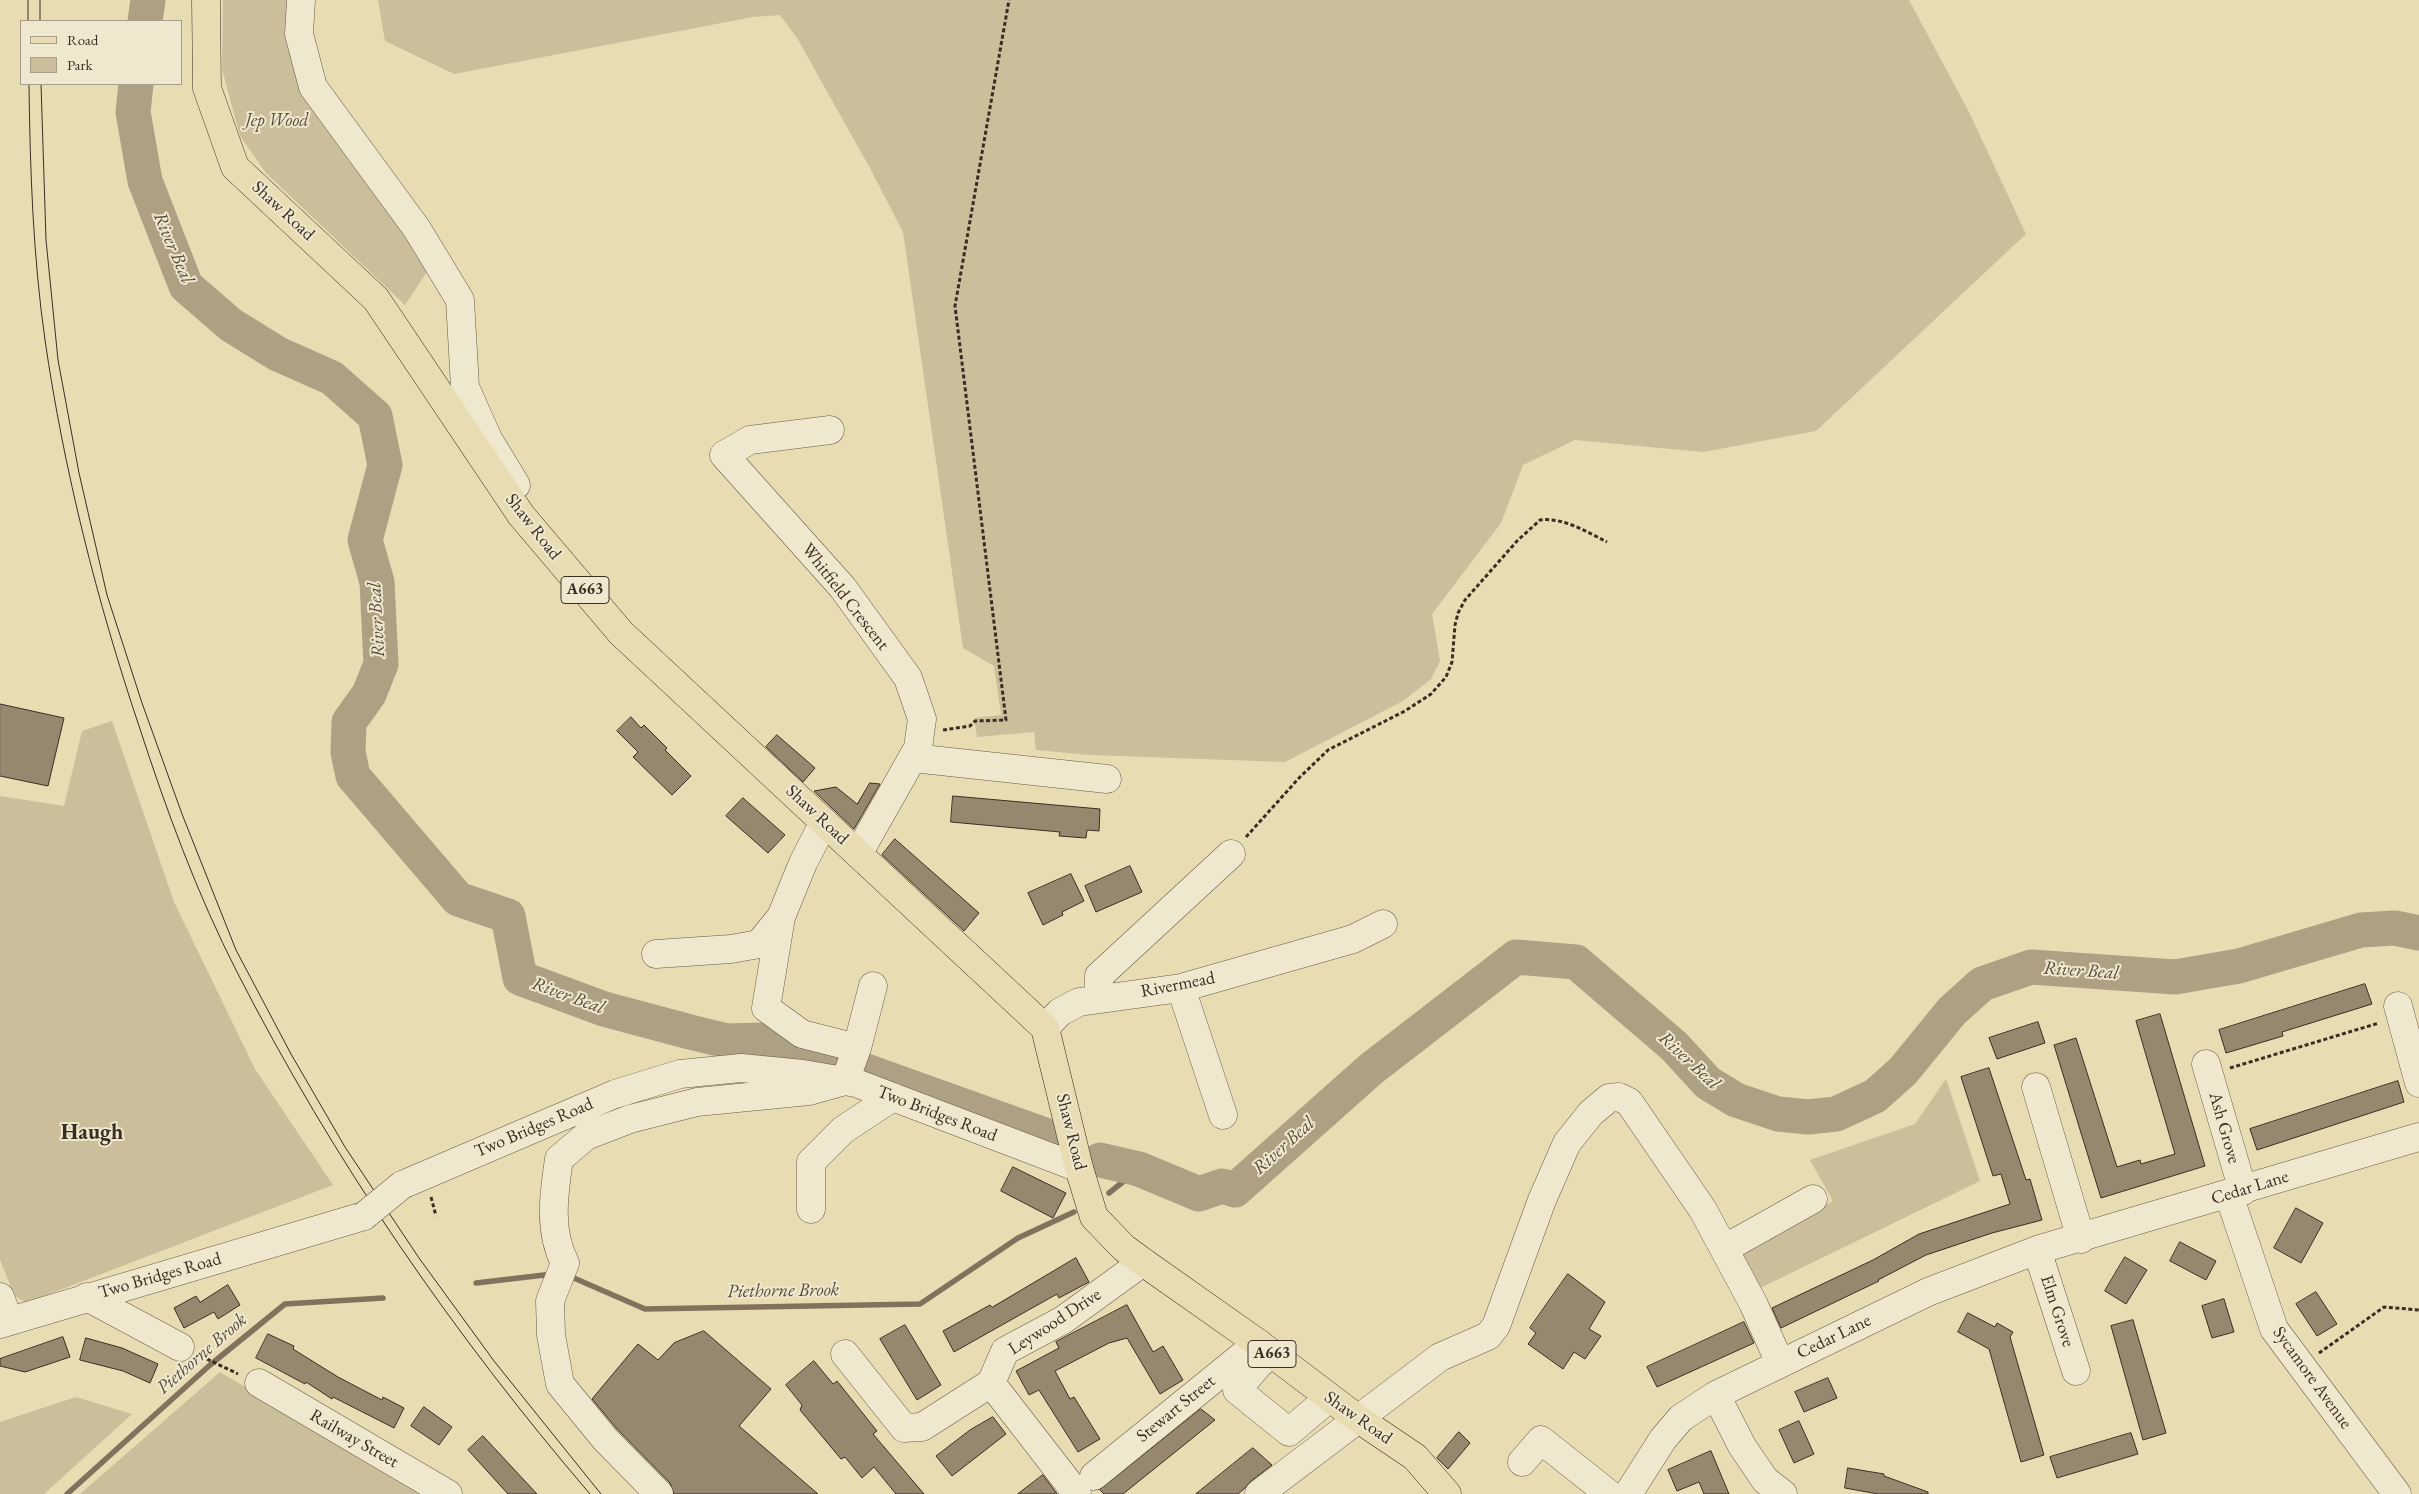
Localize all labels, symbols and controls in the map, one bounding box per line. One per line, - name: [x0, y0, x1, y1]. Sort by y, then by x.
- legend: [20, 20, 182, 85]
- text: Road: [67, 30, 98, 49]
- text: Park: [67, 55, 93, 74]
- park label: Jep Wood: [245, 110, 309, 132]
- street label: Shaw Road: [247, 176, 319, 246]
- water label: River Beal: [148, 209, 198, 287]
- street label: Shaw Road: [500, 490, 566, 564]
- street label: Whitfield Crescent: [796, 539, 894, 655]
- road number: A663: [561, 576, 609, 604]
- water label: River Beal: [364, 582, 390, 658]
- street label: Shaw Road: [781, 780, 853, 850]
- water label: River Beal: [2042, 957, 2120, 985]
- street label: Rivermead: [1139, 967, 1217, 1003]
- water label: River Beal: [529, 972, 607, 1020]
- water label: River Beal: [1654, 1027, 1724, 1095]
- street label: Two Bridges Road: [874, 1081, 1000, 1147]
- street label: Ash Grove: [2204, 1090, 2244, 1166]
- street label: Shaw Road: [1051, 1092, 1091, 1172]
- street label: Two Bridges Road: [471, 1093, 597, 1163]
- water label: River Beal: [1248, 1112, 1320, 1180]
- district label: Haugh: [61, 1120, 123, 1146]
- street label: Cedar Lane: [2209, 1166, 2291, 1210]
- street label: Two Bridges Road: [96, 1248, 224, 1304]
- street label: Elm Grove: [2035, 1272, 2079, 1350]
- water label: Piethorne Brook: [727, 1279, 839, 1303]
- street label: Leywood Drive: [1005, 1284, 1105, 1360]
- water label: Piethorne Brook: [152, 1309, 252, 1399]
- street label: Cedar Lane: [1793, 1310, 1875, 1364]
- street label: Sycamore Avenue: [2268, 1323, 2356, 1433]
- road number: A663: [1248, 1340, 1296, 1368]
- street label: Stewart Street: [1132, 1371, 1220, 1447]
- street label: Shaw Road: [1320, 1387, 1396, 1449]
- street label: Railway Street: [306, 1405, 402, 1473]

